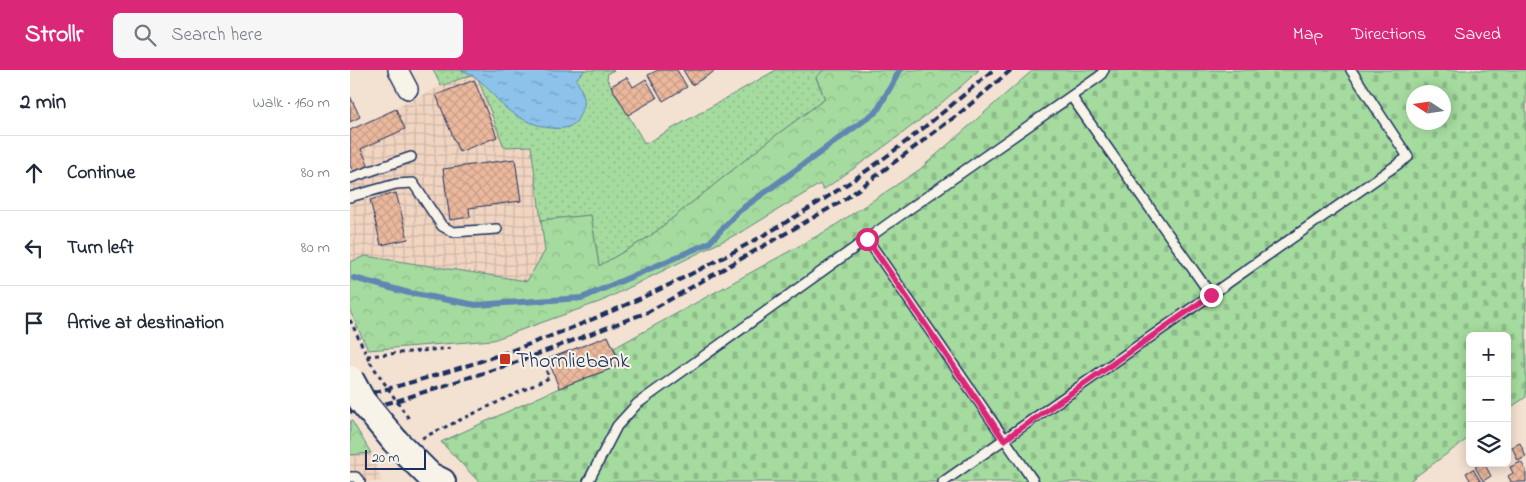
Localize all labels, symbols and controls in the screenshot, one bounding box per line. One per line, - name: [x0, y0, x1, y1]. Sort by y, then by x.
- search box: [113, 13, 463, 58]
- text: Strollr: [25, 18, 83, 53]
- icon: search: [131, 21, 159, 49]
- text: Search here: [171, 22, 262, 49]
- text: Map: [1293, 22, 1323, 48]
- text: Directions: [1351, 22, 1426, 48]
- text: Saved: [1454, 22, 1501, 48]
- north arrow: [1406, 85, 1451, 130]
- text: 2 min: [20, 88, 66, 118]
- text: Walk · 160 m: [252, 91, 330, 115]
- icon: ahead: [20, 159, 48, 187]
- text: Continue: [67, 160, 135, 187]
- text: 80 m: [301, 161, 330, 185]
- route start: [856, 228, 879, 251]
- icon: left: [20, 234, 48, 262]
- text: Turn left: [67, 235, 134, 262]
- text: 80 m: [301, 236, 330, 260]
- route end: [1200, 284, 1223, 307]
- icon: arrive: [20, 309, 48, 337]
- text: Arrive at destination: [67, 310, 224, 337]
- map controls: [1466, 332, 1511, 467]
- button: +: [1466, 332, 1511, 377]
- place label: Thornliebank: [516, 346, 630, 378]
- marker: Thornliebank: [498, 352, 512, 366]
- button: −: [1466, 377, 1511, 422]
- button: layers: [1466, 422, 1511, 467]
- scale bar: [365, 447, 426, 470]
- text: 20 m: [372, 448, 399, 469]

